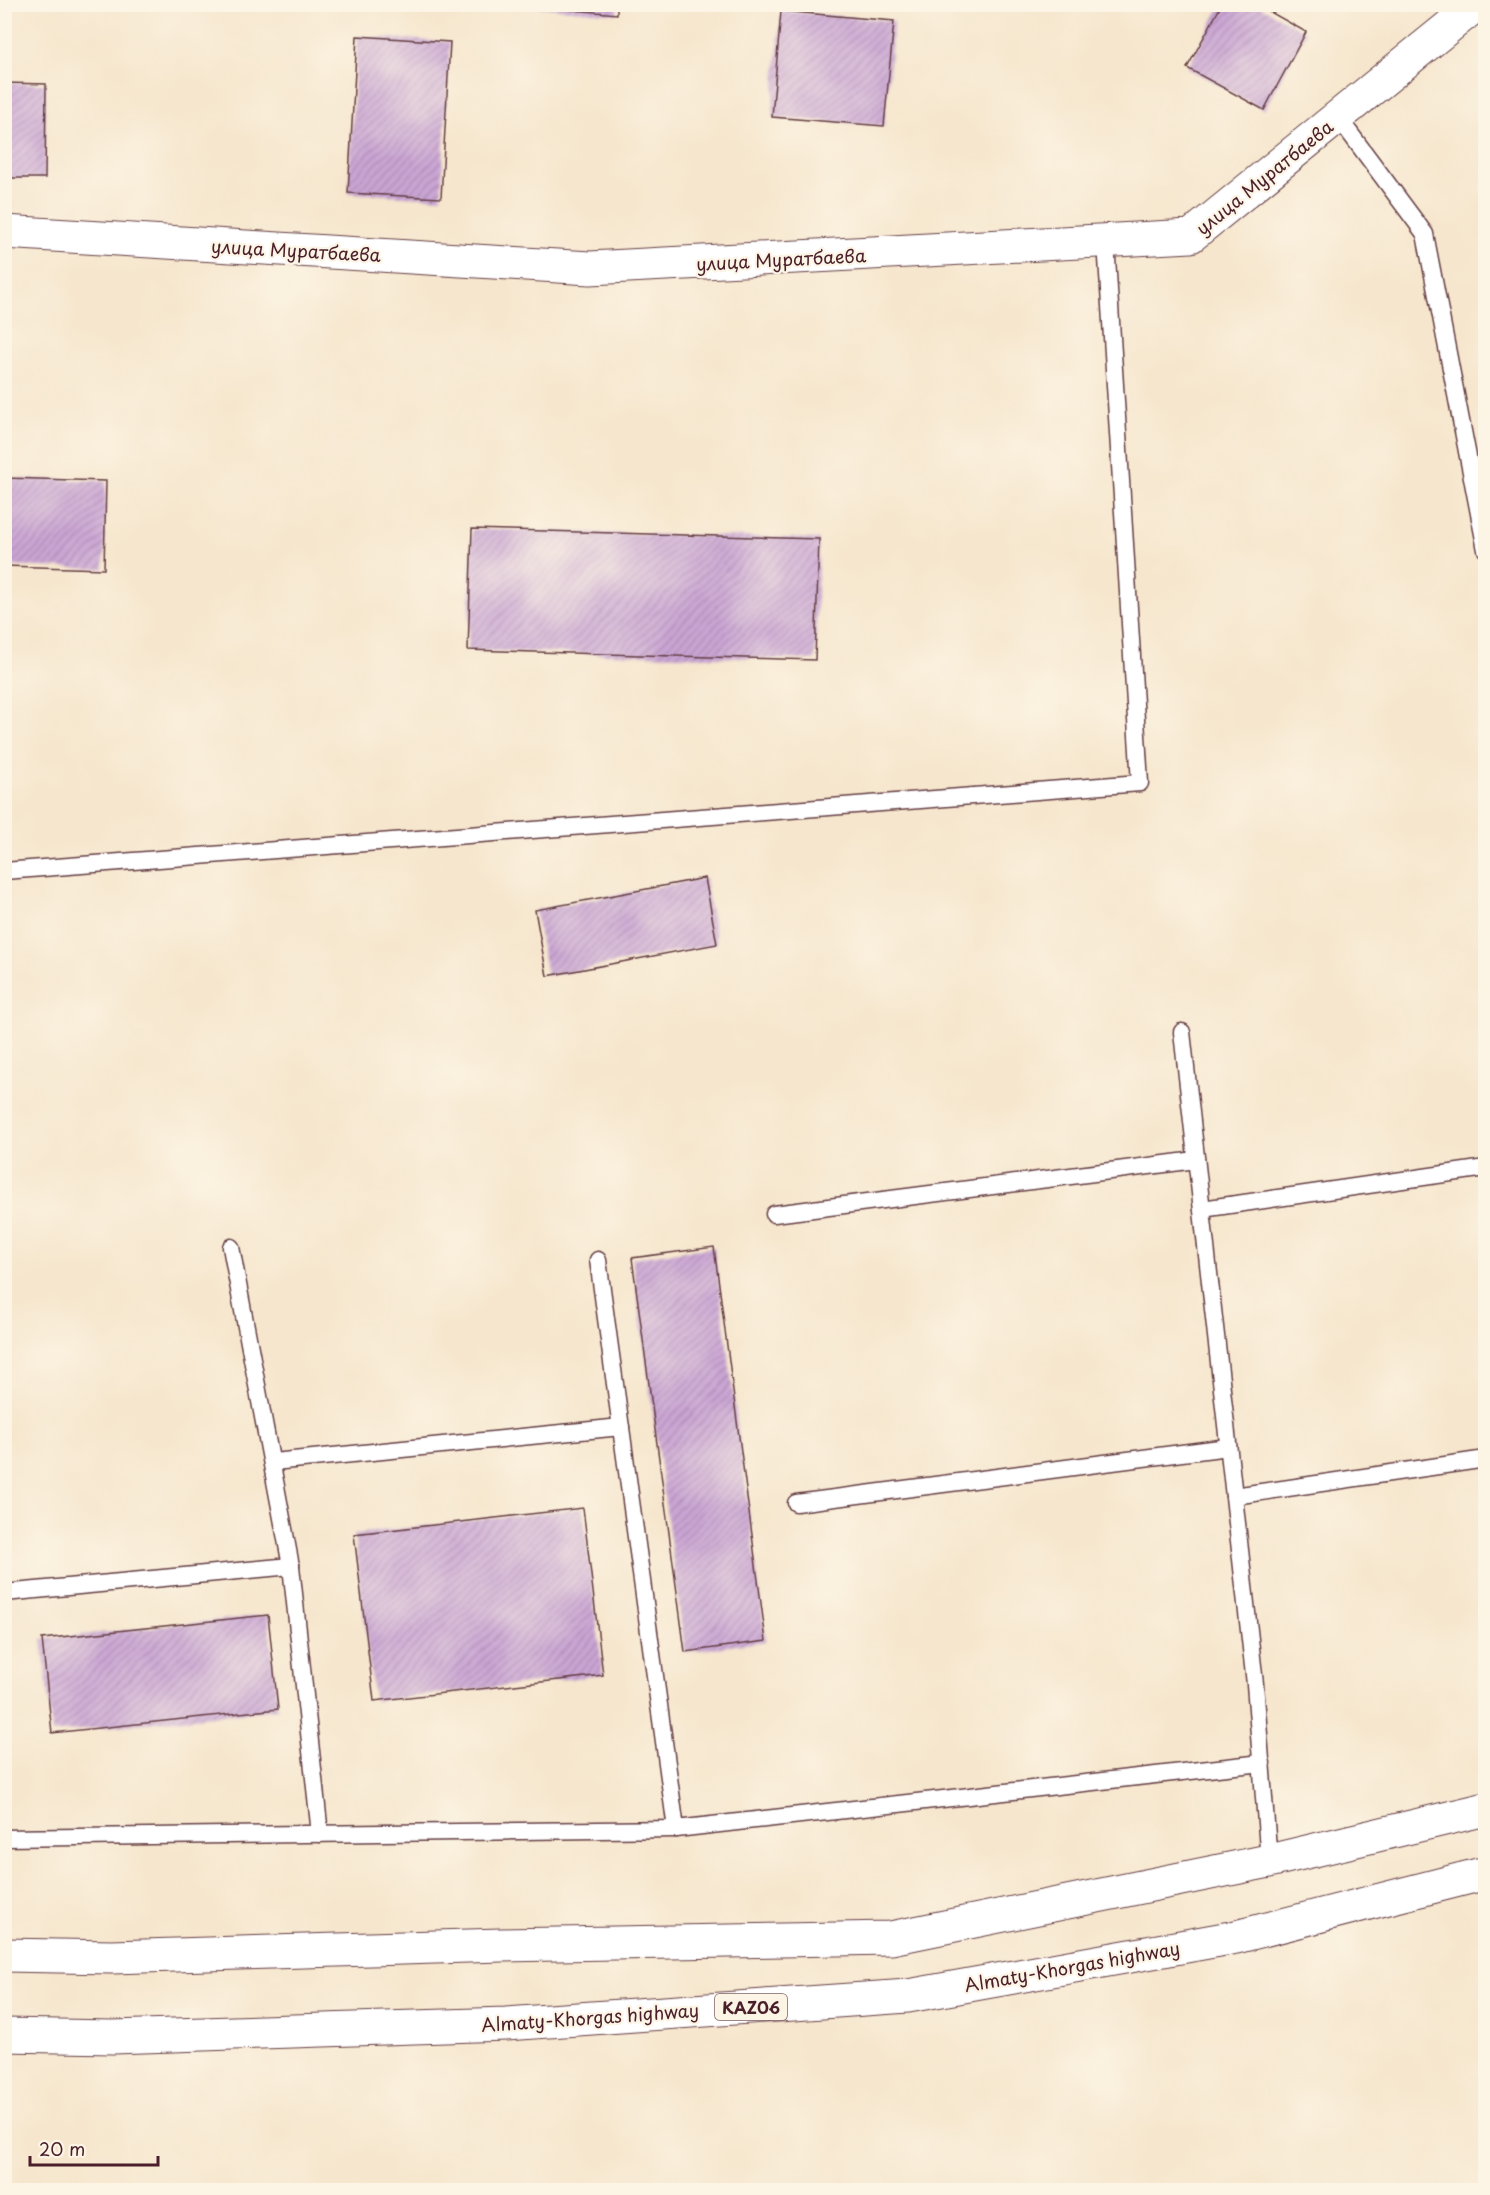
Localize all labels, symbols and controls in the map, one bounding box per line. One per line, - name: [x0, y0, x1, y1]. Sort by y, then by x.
- street label: улица Муратбаева: [1189, 112, 1339, 241]
- street label: улица Муратбаева: [210, 232, 382, 268]
- street label: улица Муратбаева: [695, 241, 867, 277]
- street label: Almaty-Khorgas highway: [962, 1934, 1182, 1998]
- road number: KAZ06: [715, 1994, 787, 2020]
- street label: Almaty-Khorgas highway: [480, 1996, 700, 2038]
- scale bar: [30, 2129, 158, 2167]
- text: 20 m: [39, 2135, 85, 2162]

